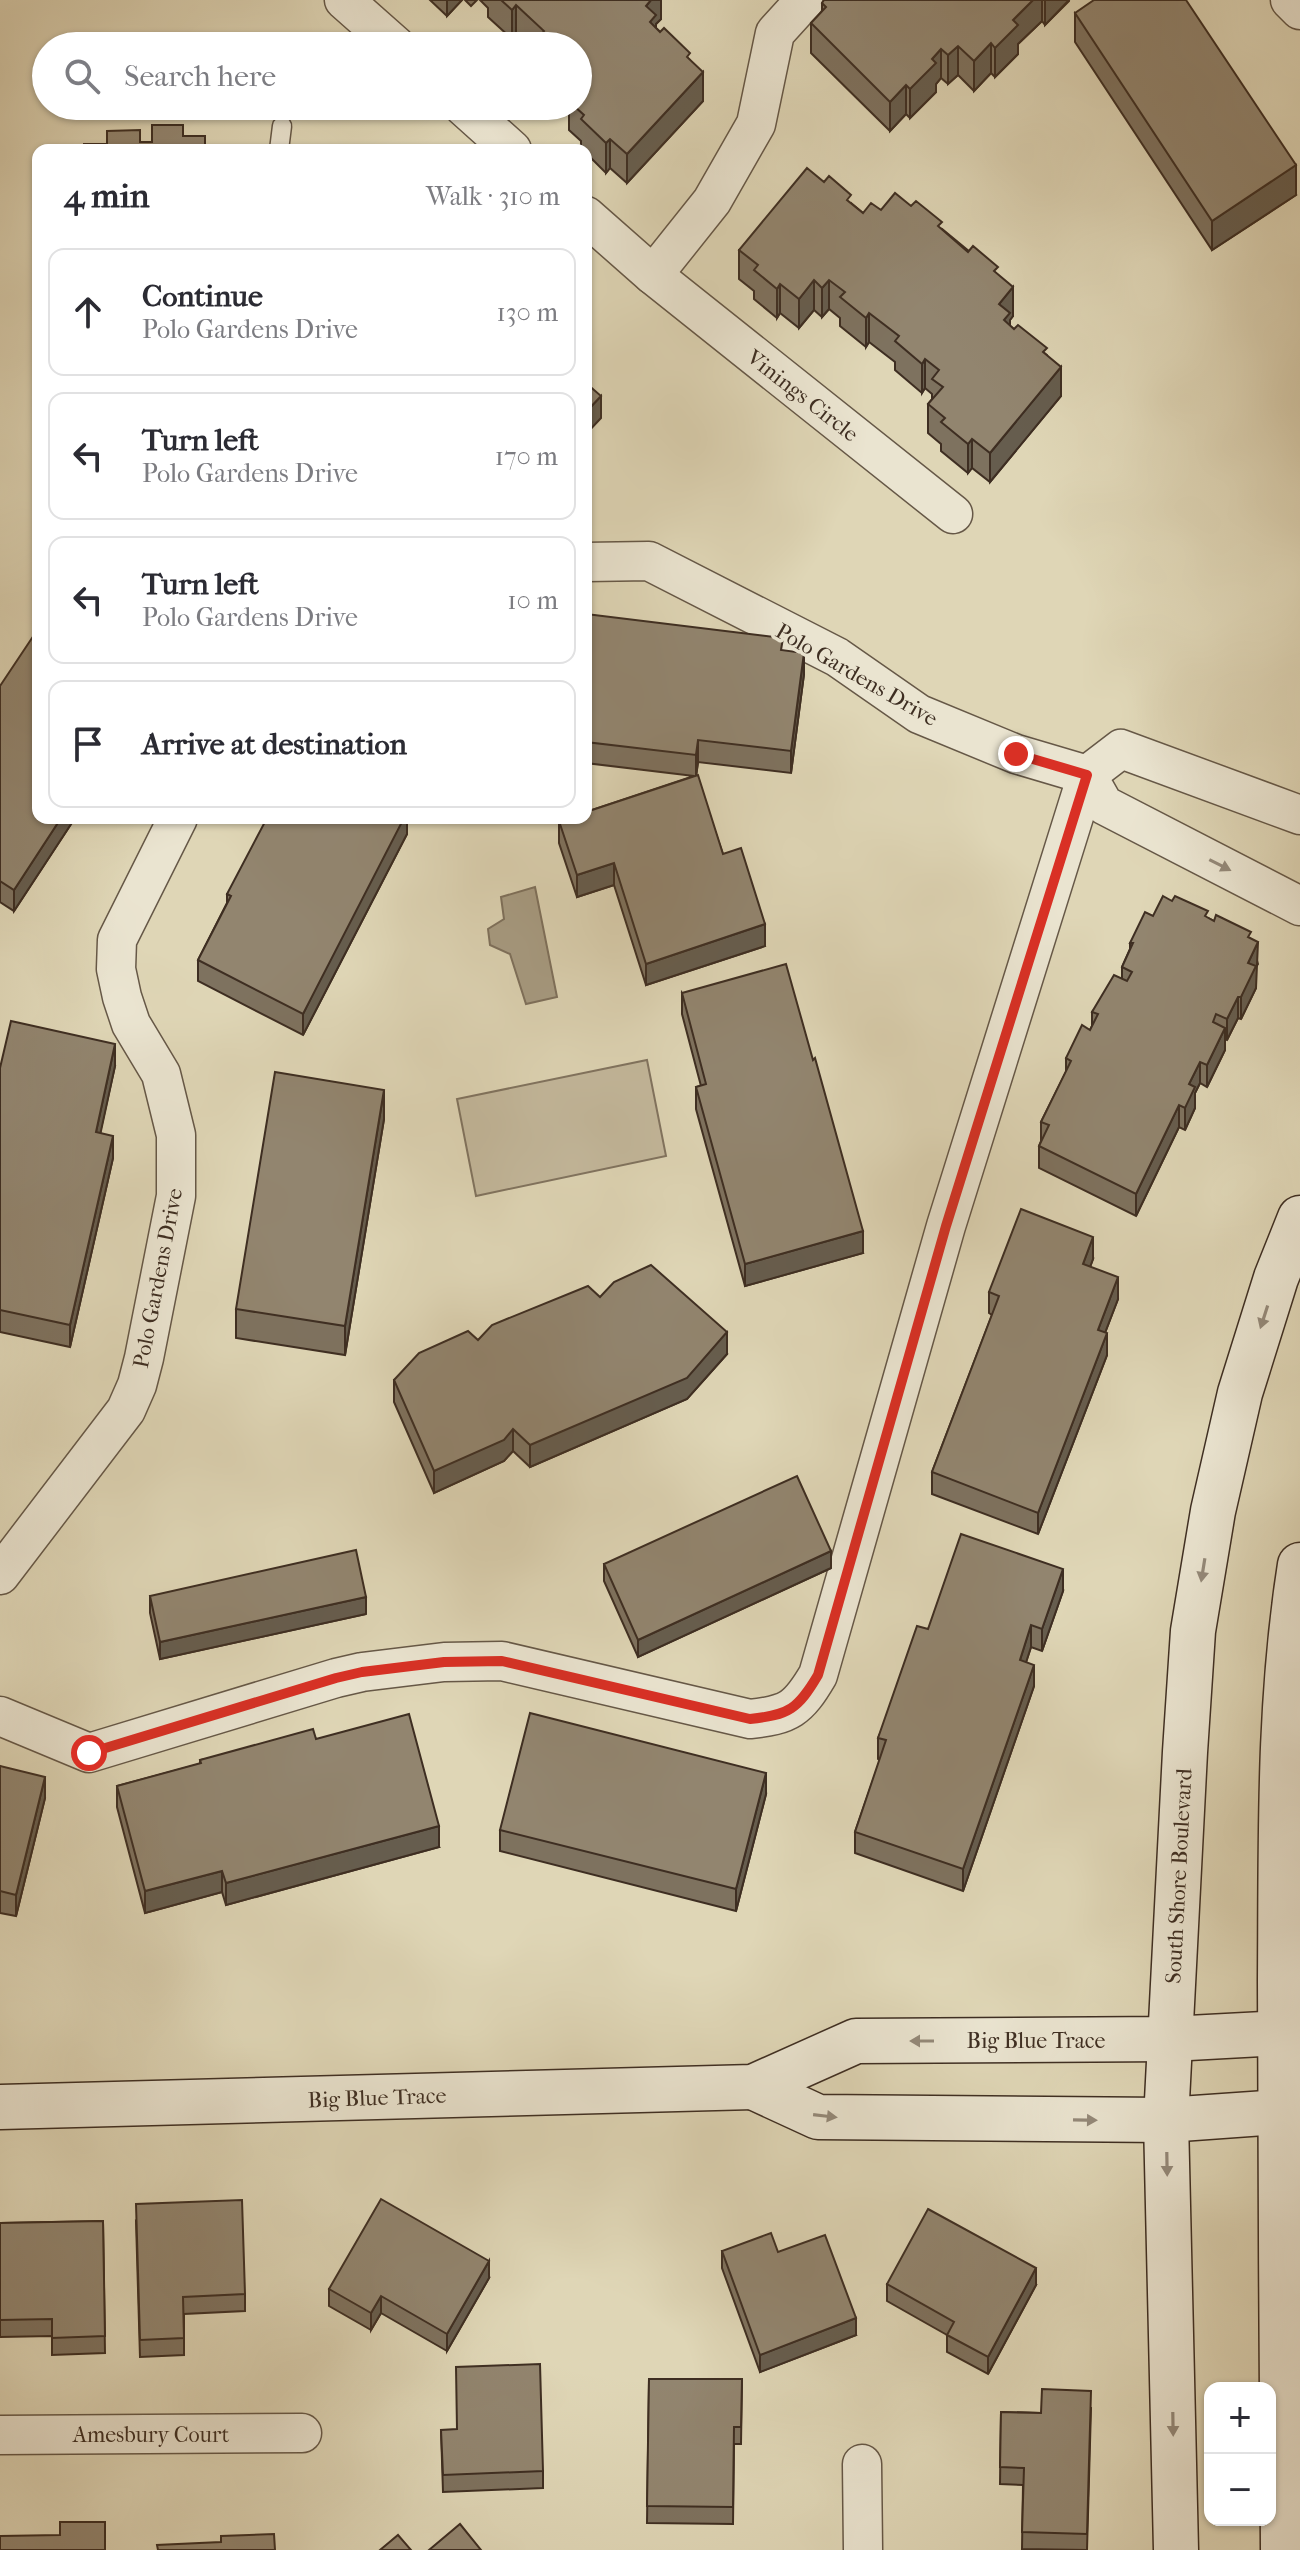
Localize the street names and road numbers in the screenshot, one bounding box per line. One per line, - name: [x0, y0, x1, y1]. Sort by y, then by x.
- street label: Vinings Circle: [741, 344, 863, 447]
- street label: Polo Gardens Drive: [771, 618, 942, 732]
- street label: Polo Gardens Drive: [128, 1186, 188, 1370]
- street label: South Shore Boulevard: [1160, 1767, 1198, 1984]
- street label: Big Blue Trace: [967, 2028, 1106, 2054]
- street label: Big Blue Trace: [307, 2083, 447, 2113]
- street label: Amesbury Court: [72, 2422, 229, 2448]

